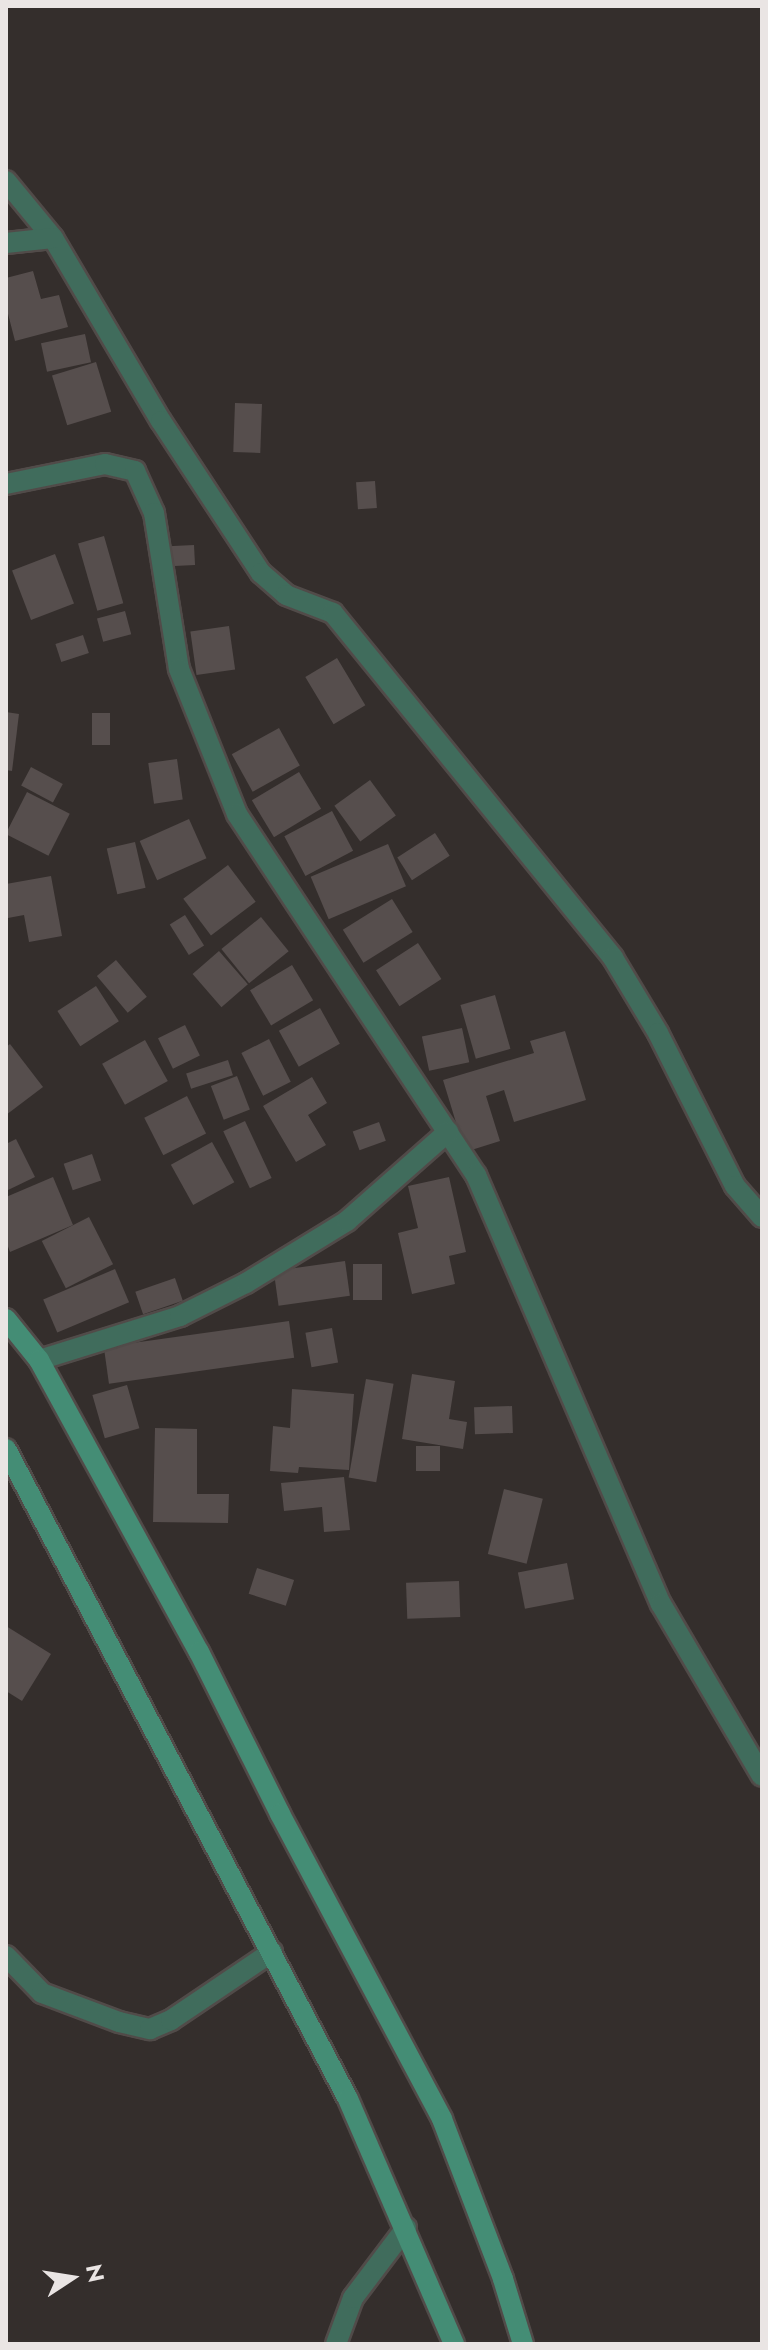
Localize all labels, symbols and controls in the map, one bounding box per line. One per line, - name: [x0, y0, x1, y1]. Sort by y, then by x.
- north arrow: [32, 2238, 112, 2318]
- text: N: [78, 2261, 113, 2285]

